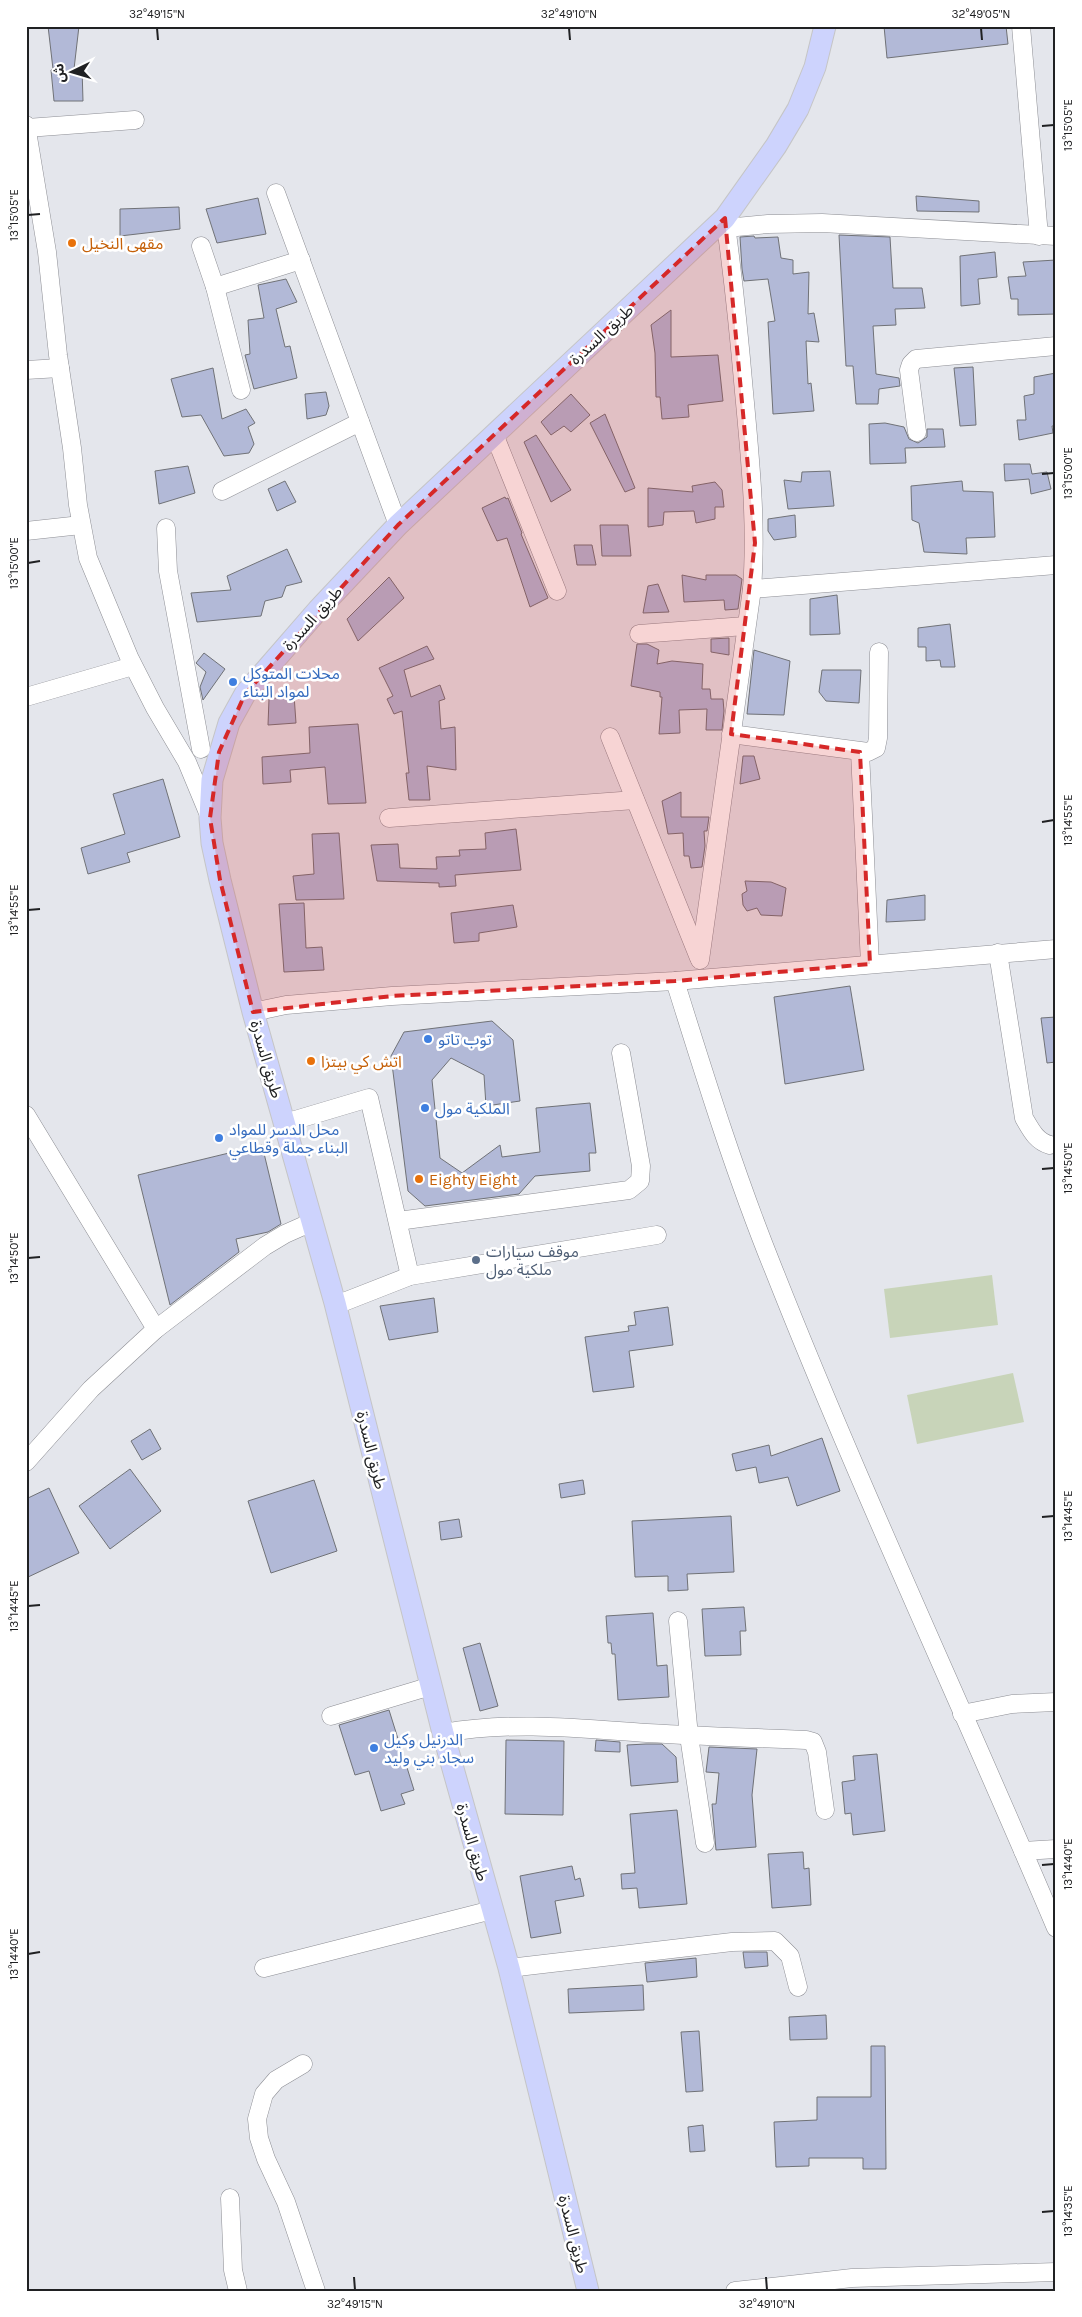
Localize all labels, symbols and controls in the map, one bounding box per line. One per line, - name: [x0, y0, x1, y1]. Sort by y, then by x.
- text: 32°49'15"N: [129, 7, 185, 21]
- text: 32°49'10"N: [541, 7, 597, 21]
- text: 32°49'05"N: [951, 7, 1011, 21]
- north arrow: [48, 48, 98, 98]
- text: ش: [50, 63, 69, 83]
- text: 13°15'05"E: [1061, 99, 1075, 151]
- text: 13°15'05"E: [7, 189, 21, 241]
- place label: مقهى النخيل: [82, 234, 163, 253]
- marker: مقهى النخيل: [66, 237, 78, 249]
- street label: طريق السدرة: [566, 300, 638, 369]
- text: 13°15'00"E: [1061, 447, 1075, 499]
- text: 13°15'00"E: [7, 537, 21, 589]
- street label: طريق السدرة: [279, 582, 347, 655]
- place label: محلات المتوكل لمواد البناء: [243, 664, 340, 701]
- marker: محلات المتوكل لمواد البناء: [227, 676, 239, 688]
- text: 13°14'55"E: [1061, 794, 1075, 846]
- text: 13°14'55"E: [7, 884, 21, 936]
- street label: طريق السدرة: [245, 1018, 287, 1101]
- place label: توب تاتو: [438, 1030, 492, 1049]
- marker: توب تاتو: [422, 1033, 434, 1045]
- place label: اتش كي بيتزا: [321, 1052, 402, 1074]
- marker: اتش كي بيتزا: [305, 1055, 317, 1067]
- place label: الملكية مول: [435, 1099, 510, 1119]
- marker: الملكية مول: [419, 1102, 431, 1114]
- place label: محل الدسر للمواد البناء جملة وقطاعي: [229, 1120, 348, 1160]
- marker: محل الدسر للمواد البناء جملة وقطاعي: [213, 1132, 225, 1144]
- text: 13°14'50"E: [1061, 1142, 1075, 1194]
- place label: Eighty Eight: [429, 1170, 517, 1189]
- marker: Eighty Eight: [413, 1173, 425, 1185]
- text: 13°14'50"E: [7, 1232, 21, 1284]
- place label: موقف سيارات ملكية مول: [486, 1242, 579, 1280]
- marker: موقف سيارات ملكية مول: [470, 1254, 482, 1266]
- street label: طريق السدرة: [352, 1409, 390, 1492]
- text: 13°14'45"E: [1061, 1490, 1075, 1542]
- text: 13°14'45"E: [7, 1580, 21, 1632]
- place label: الدرنيل وكيل سجاد بني وليد: [384, 1730, 474, 1770]
- marker: الدرنيل وكيل سجاد بني وليد: [368, 1742, 380, 1754]
- street label: طريق السدرة: [451, 1801, 493, 1884]
- text: 13°14'40"E: [1061, 1838, 1075, 1890]
- text: 13°14'40"E: [7, 1928, 21, 1980]
- text: 13°14'35"E: [1061, 2185, 1075, 2237]
- street label: طريق السدرة: [554, 2193, 592, 2276]
- text: 32°49'15"N: [327, 2297, 383, 2311]
- text: 32°49'10"N: [739, 2297, 795, 2311]

